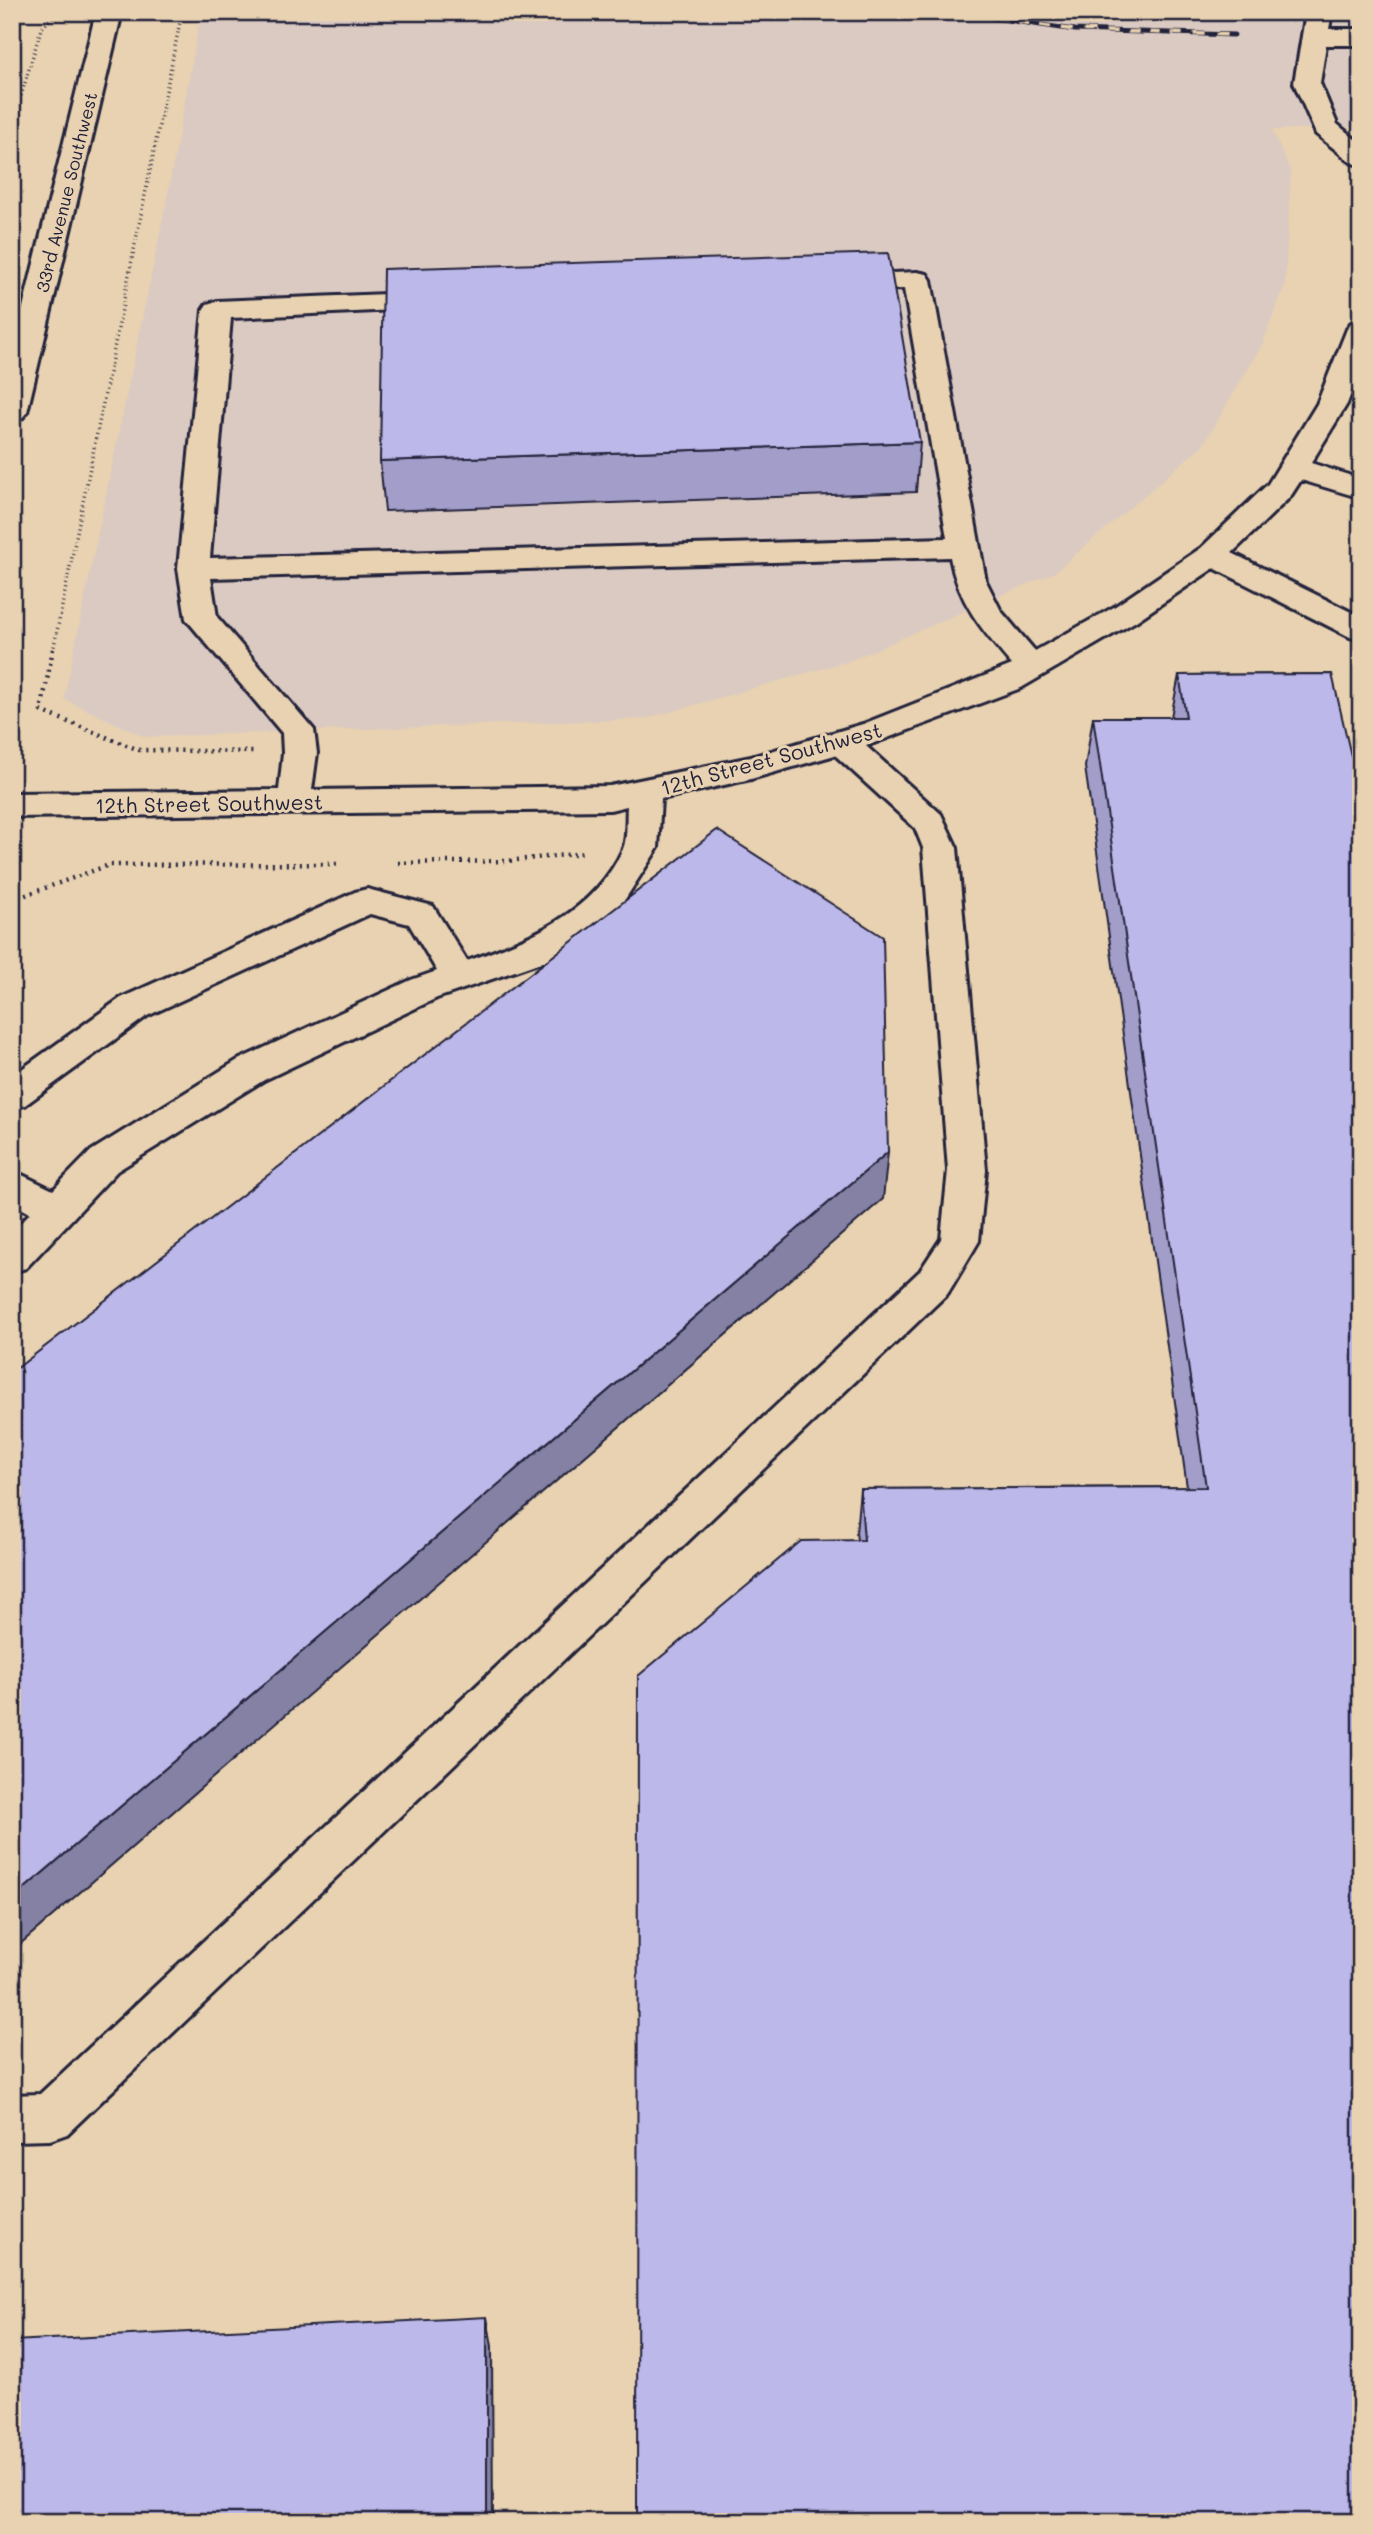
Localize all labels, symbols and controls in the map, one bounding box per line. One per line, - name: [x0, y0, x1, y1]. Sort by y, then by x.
- street label: 33rd Avenue Southwest: [29, 89, 103, 295]
- street label: 12th Street Southwest: [657, 715, 885, 801]
- street label: 12th Street Southwest: [95, 788, 323, 818]

